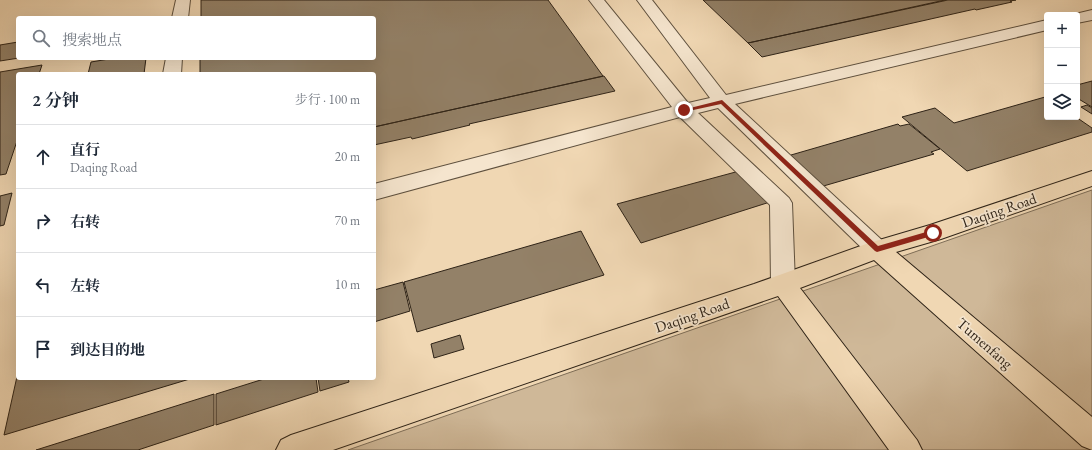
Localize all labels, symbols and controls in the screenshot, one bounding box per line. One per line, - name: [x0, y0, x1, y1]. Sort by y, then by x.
- map controls: [1044, 12, 1080, 120]
- button: +: [1044, 12, 1080, 48]
- search box: [16, 16, 376, 60]
- icon: search: [30, 27, 52, 49]
- text: 搜索地点: [62, 30, 122, 49]
- button: −: [1044, 48, 1080, 84]
- button: layers: [1044, 84, 1080, 120]
- text: 2 分钟: [32, 89, 79, 111]
- text: 步行 · 100 m: [295, 91, 360, 108]
- route end: [675, 101, 693, 119]
- text: 直行: [70, 140, 100, 159]
- icon: ahead: [32, 146, 54, 168]
- text: 20 m: [335, 148, 360, 165]
- text: Daqing Road: [70, 159, 137, 176]
- street label: Daqing Road: [959, 188, 1039, 232]
- icon: right: [32, 210, 54, 232]
- text: 右转: [70, 212, 100, 231]
- text: 70 m: [335, 212, 360, 229]
- route start: [924, 224, 942, 242]
- icon: left: [32, 274, 54, 296]
- text: 左转: [70, 276, 100, 295]
- text: 10 m: [335, 276, 360, 293]
- street label: Daqing Road: [652, 293, 732, 337]
- street label: Tumenfang: [953, 313, 1017, 373]
- icon: arrive: [32, 338, 54, 360]
- text: 到达目的地: [70, 340, 145, 359]

